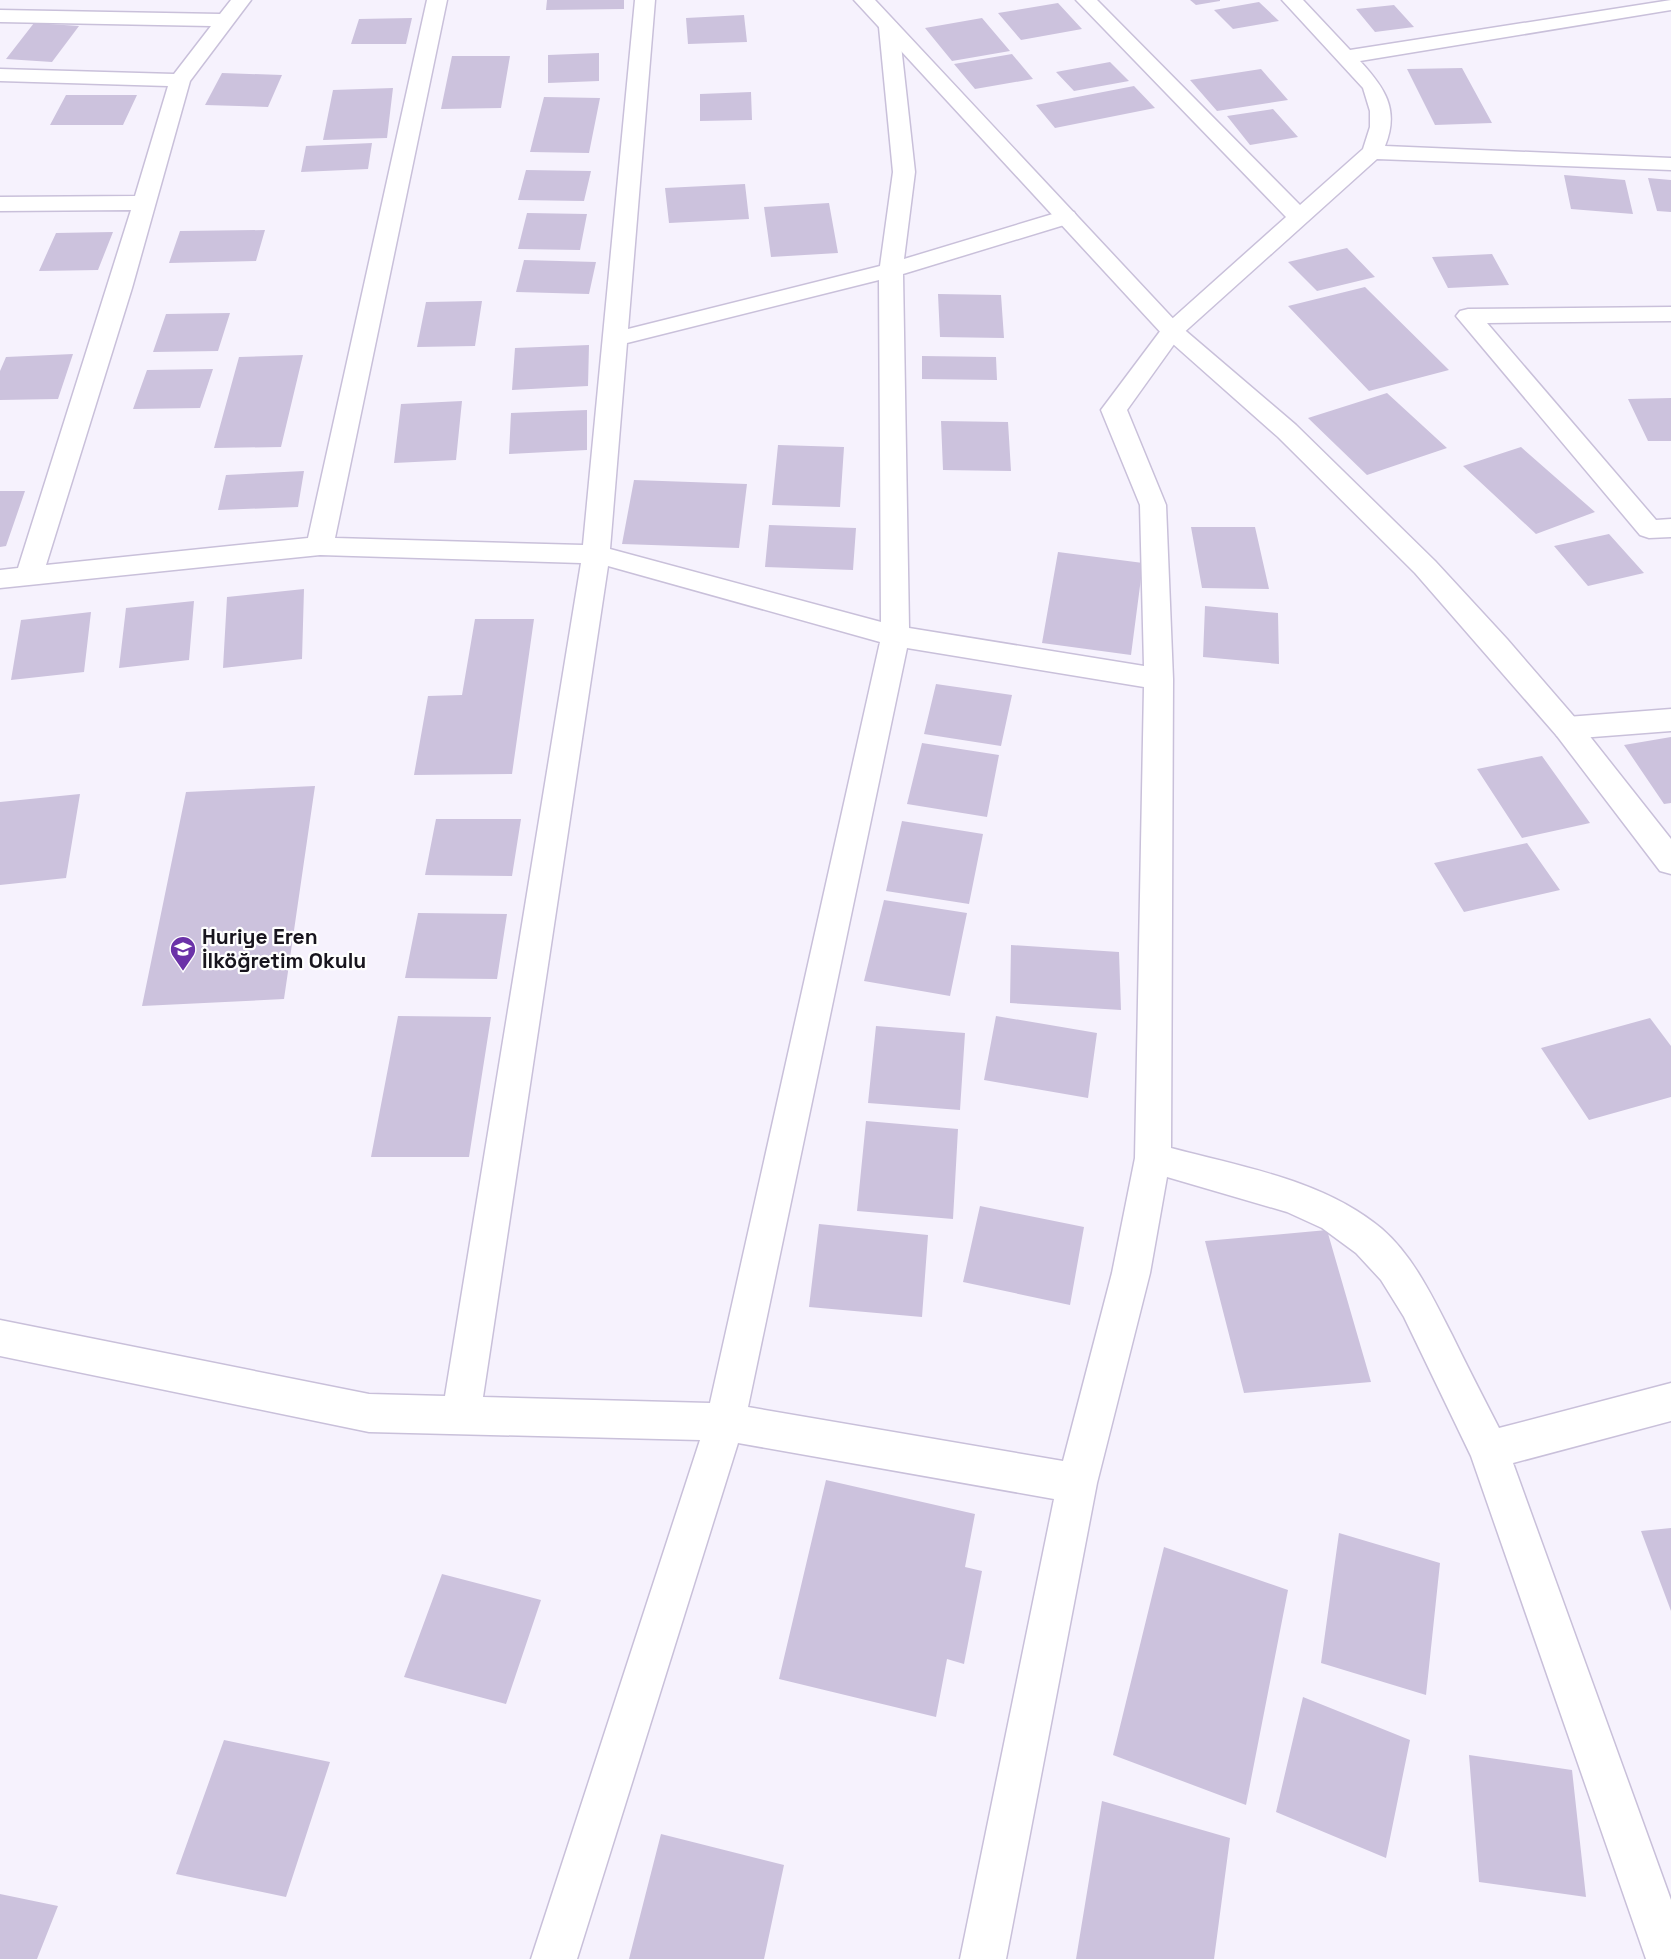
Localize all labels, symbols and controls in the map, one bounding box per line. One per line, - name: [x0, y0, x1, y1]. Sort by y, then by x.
- place label: Huriye Eren İlköğretim Okulu: [202, 923, 366, 974]
- school or university icon: Huriye Eren İlköğretim Okulu: [168, 934, 198, 972]

